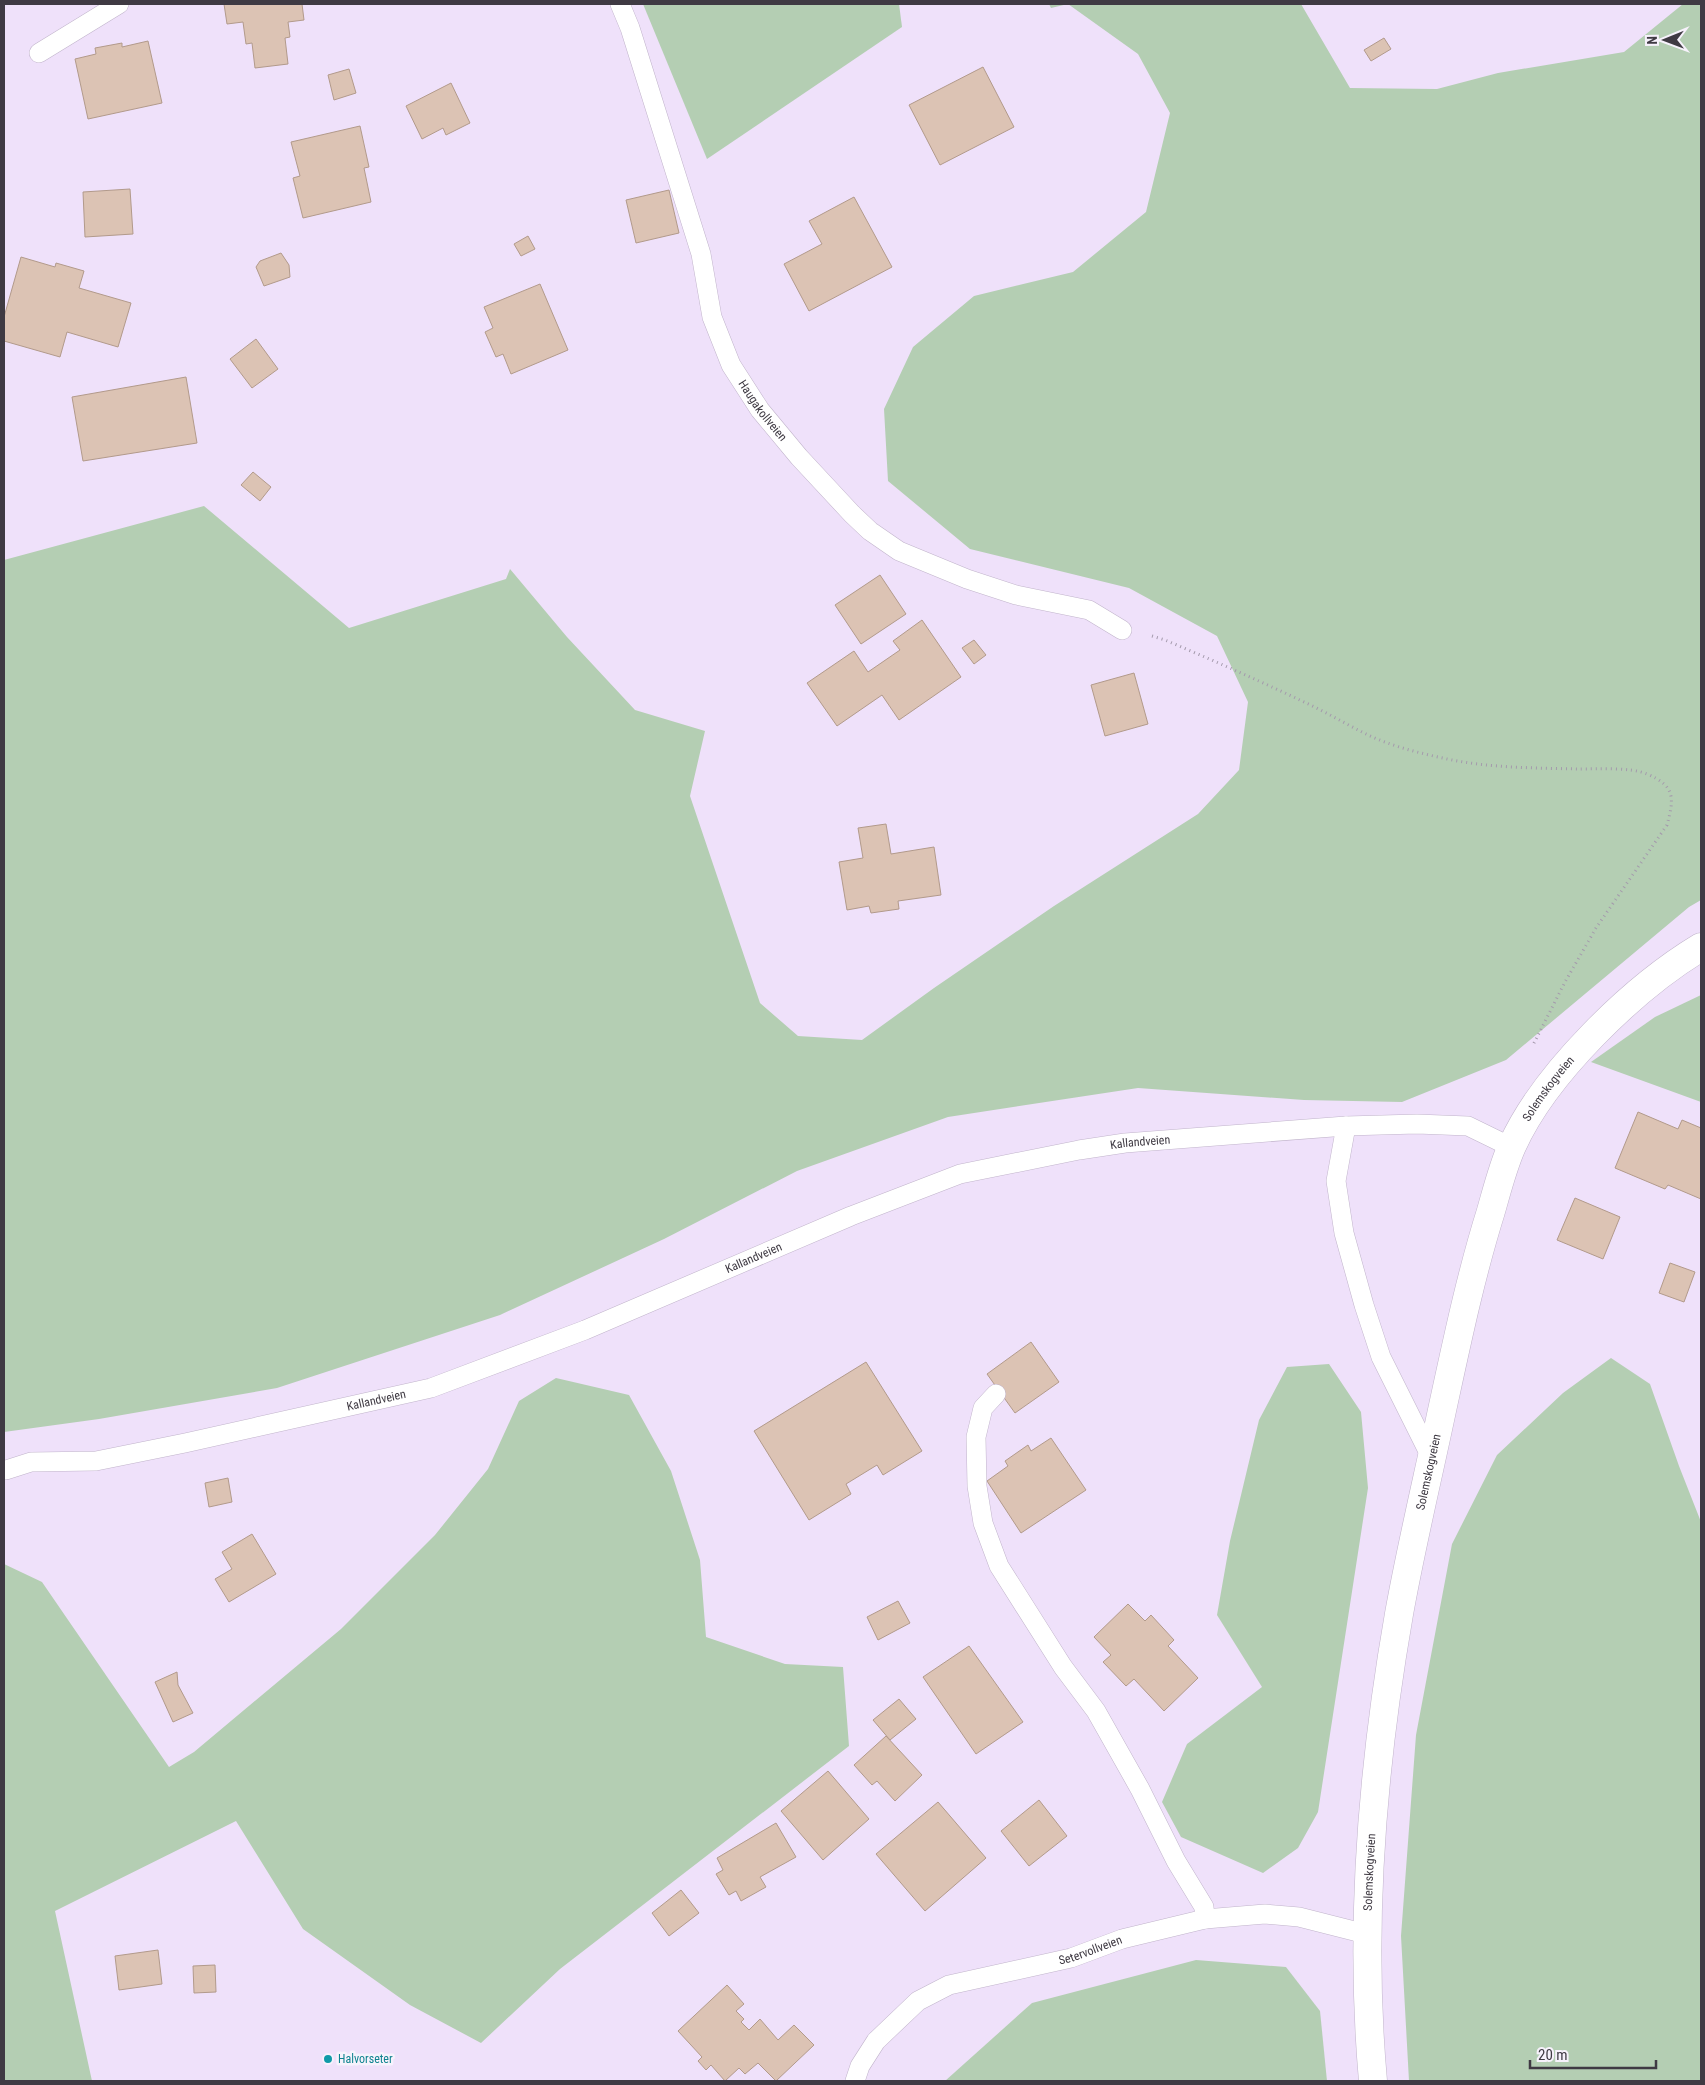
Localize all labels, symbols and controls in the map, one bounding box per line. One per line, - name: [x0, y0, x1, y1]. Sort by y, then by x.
- north arrow: [1640, 15, 1690, 65]
- text: N: [1644, 36, 1660, 45]
- street label: Haugakollveien: [736, 377, 790, 444]
- street label: Solemskogveien: [1520, 1053, 1577, 1124]
- street label: Kallandveien: [1109, 1133, 1171, 1152]
- street label: Kallandveien: [723, 1239, 784, 1276]
- street label: Kallandveien: [345, 1387, 407, 1414]
- street label: Solemskogveien: [1413, 1433, 1444, 1511]
- street label: Solemskogveien: [1361, 1833, 1379, 1911]
- street label: Setervollveien: [1057, 1933, 1124, 1968]
- scale bar: [1530, 2038, 1656, 2070]
- text: 20 m: [1538, 2046, 1568, 2064]
- place label: Halvorseter: [338, 2052, 393, 2066]
- marker: Halvorseter: [322, 2053, 334, 2065]

